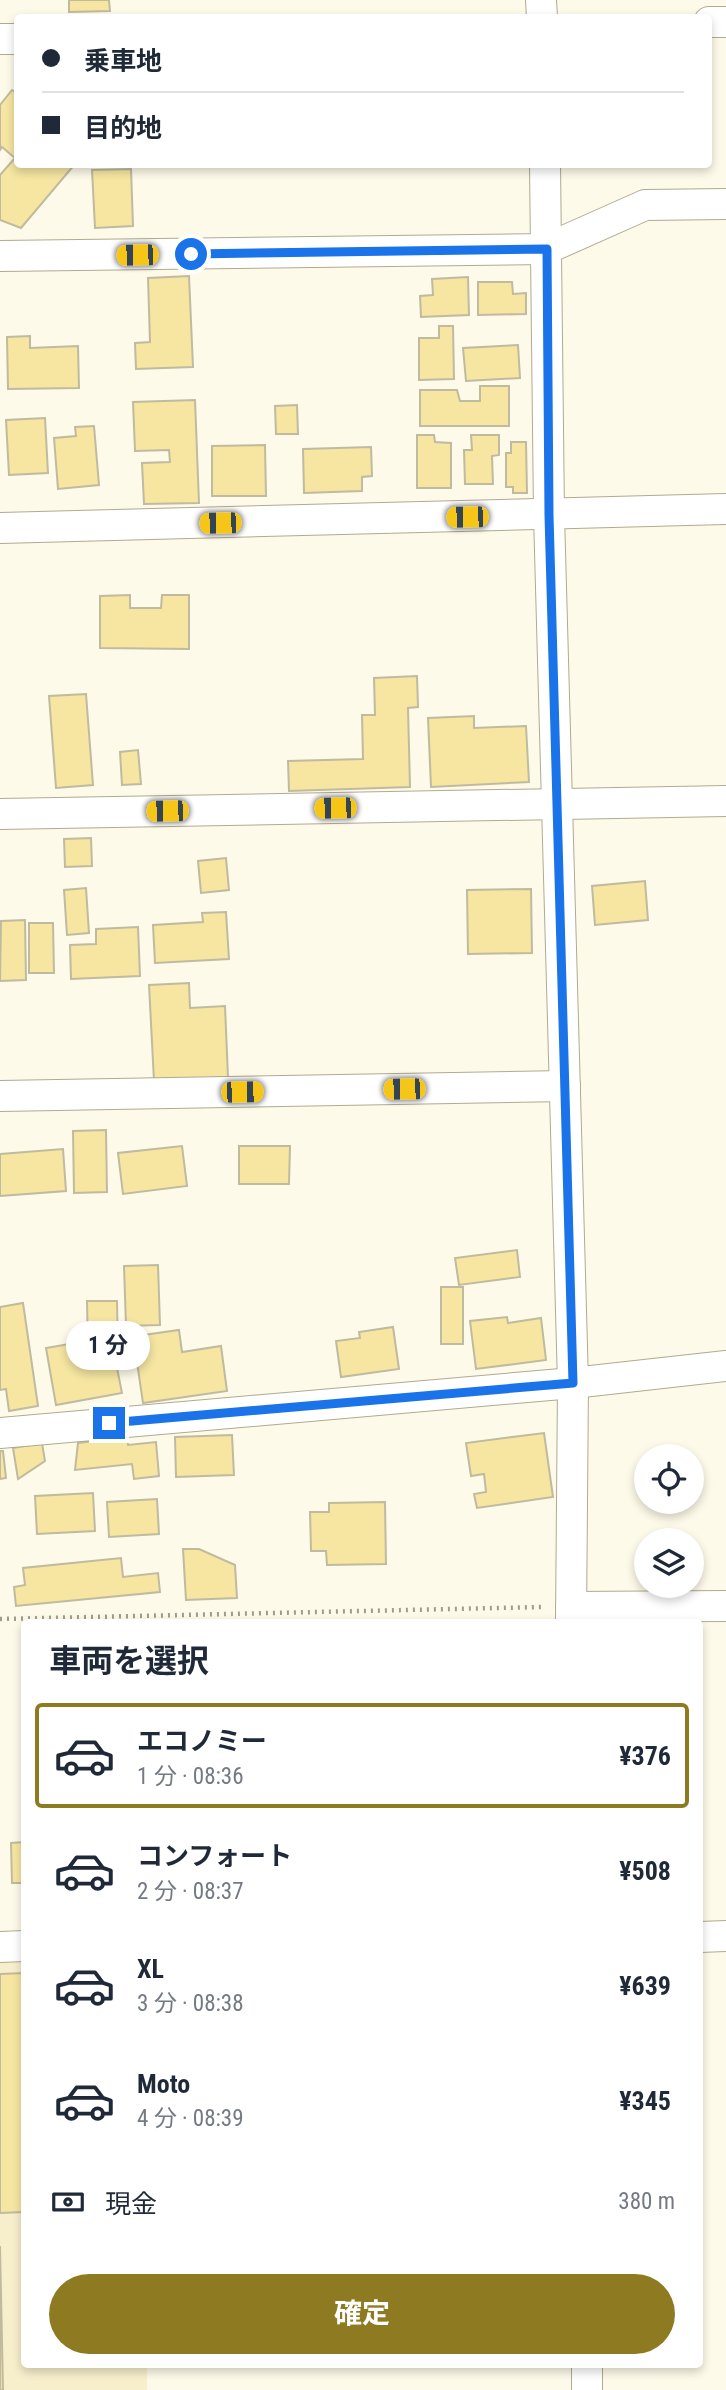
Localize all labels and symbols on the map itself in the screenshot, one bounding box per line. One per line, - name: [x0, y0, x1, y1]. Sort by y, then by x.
- route start: [175, 238, 207, 270]
- car: [116, 244, 159, 266]
- car: [446, 506, 489, 528]
- car: [199, 512, 242, 534]
- car: [314, 797, 357, 819]
- car: [146, 800, 189, 822]
- car: [383, 1078, 426, 1100]
- car: [221, 1081, 264, 1103]
- callout: 1 分: [67, 1322, 151, 1370]
- route end: [93, 1407, 125, 1439]

